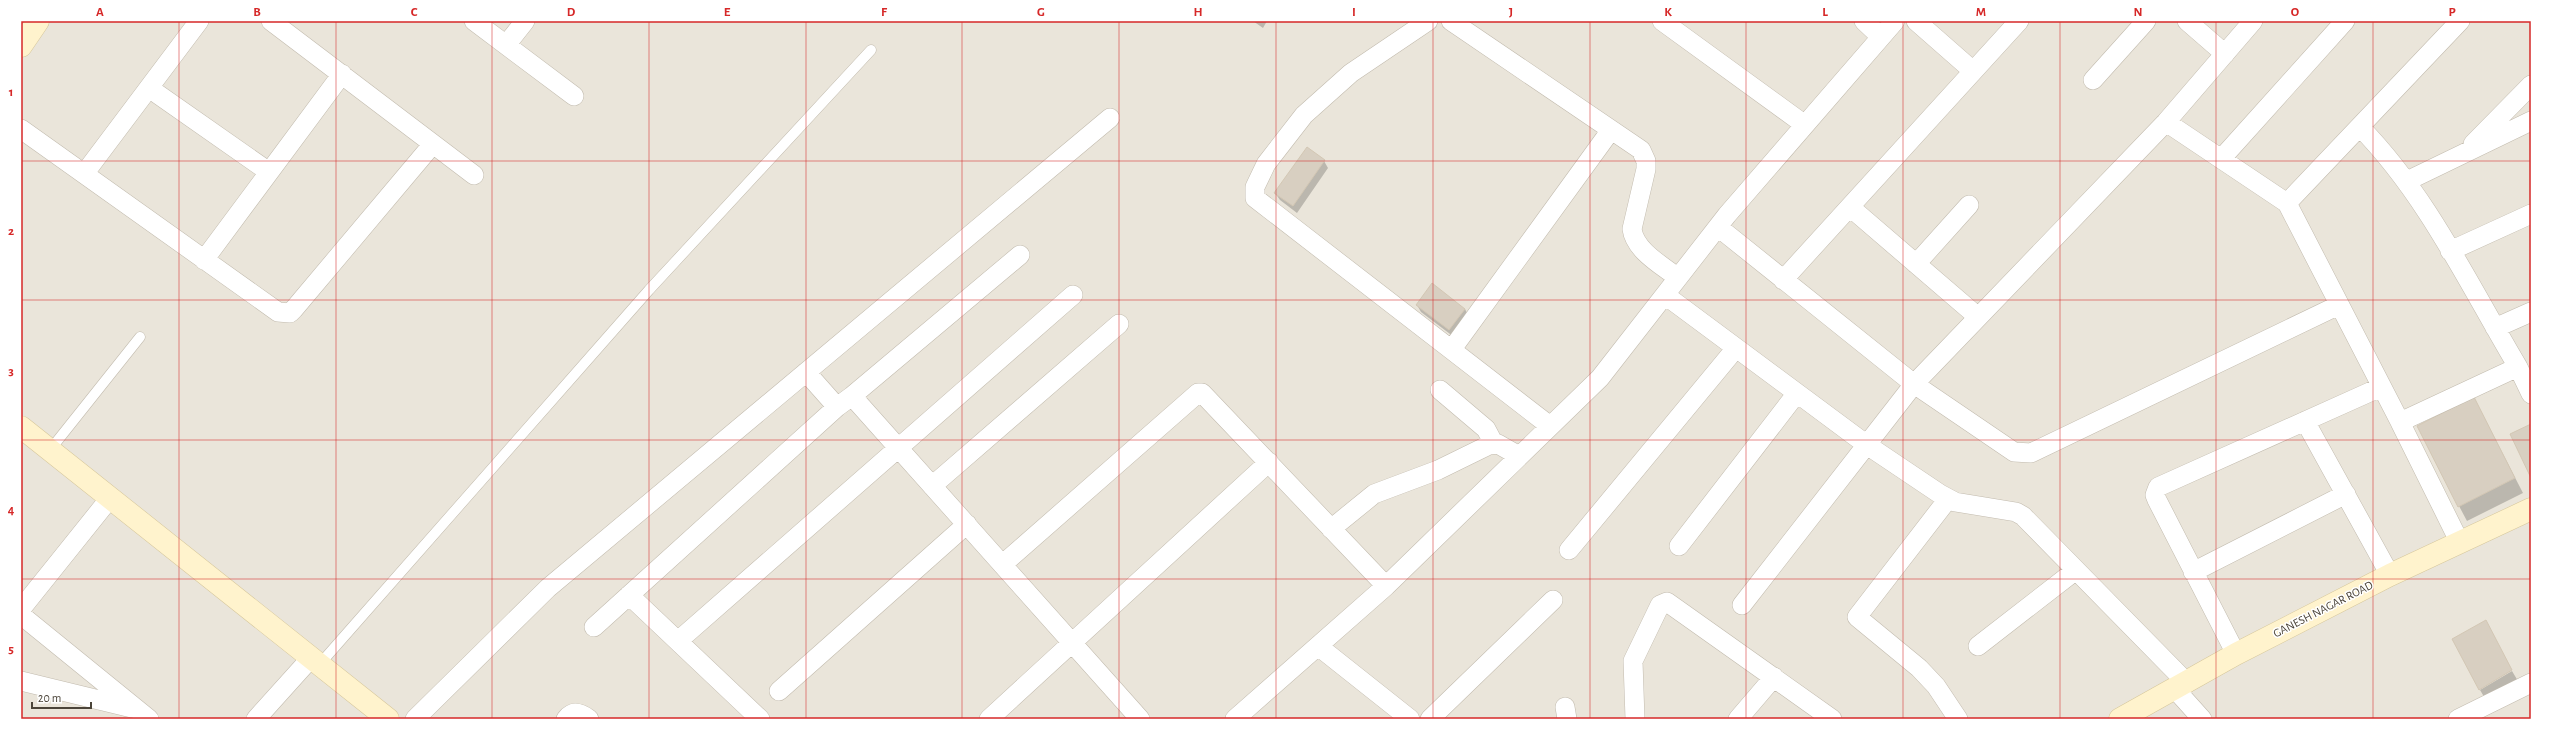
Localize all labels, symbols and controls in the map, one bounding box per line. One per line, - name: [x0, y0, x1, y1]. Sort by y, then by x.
- text: A: [96, 6, 104, 19]
- text: B: [253, 6, 261, 19]
- text: C: [411, 6, 418, 19]
- text: D: [567, 6, 576, 19]
- text: E: [724, 6, 731, 19]
- text: F: [881, 6, 888, 19]
- text: G: [1037, 6, 1045, 19]
- text: H: [1193, 6, 1203, 19]
- text: I: [1352, 6, 1356, 19]
- text: J: [1509, 6, 1513, 19]
- text: K: [1664, 6, 1672, 19]
- text: L: [1822, 6, 1828, 19]
- text: M: [1976, 6, 1986, 19]
- text: N: [2133, 6, 2143, 19]
- text: O: [2291, 6, 2300, 19]
- text: P: [2448, 6, 2456, 19]
- text: 1: [9, 86, 13, 99]
- text: 2: [8, 225, 14, 238]
- text: 3: [8, 365, 14, 378]
- text: 4: [8, 504, 15, 517]
- street label: GANESH NAGAR ROAD: [2271, 578, 2375, 639]
- text: 5: [8, 643, 14, 656]
- scale bar: [32, 684, 91, 710]
- text: 20 m: [38, 692, 61, 704]

